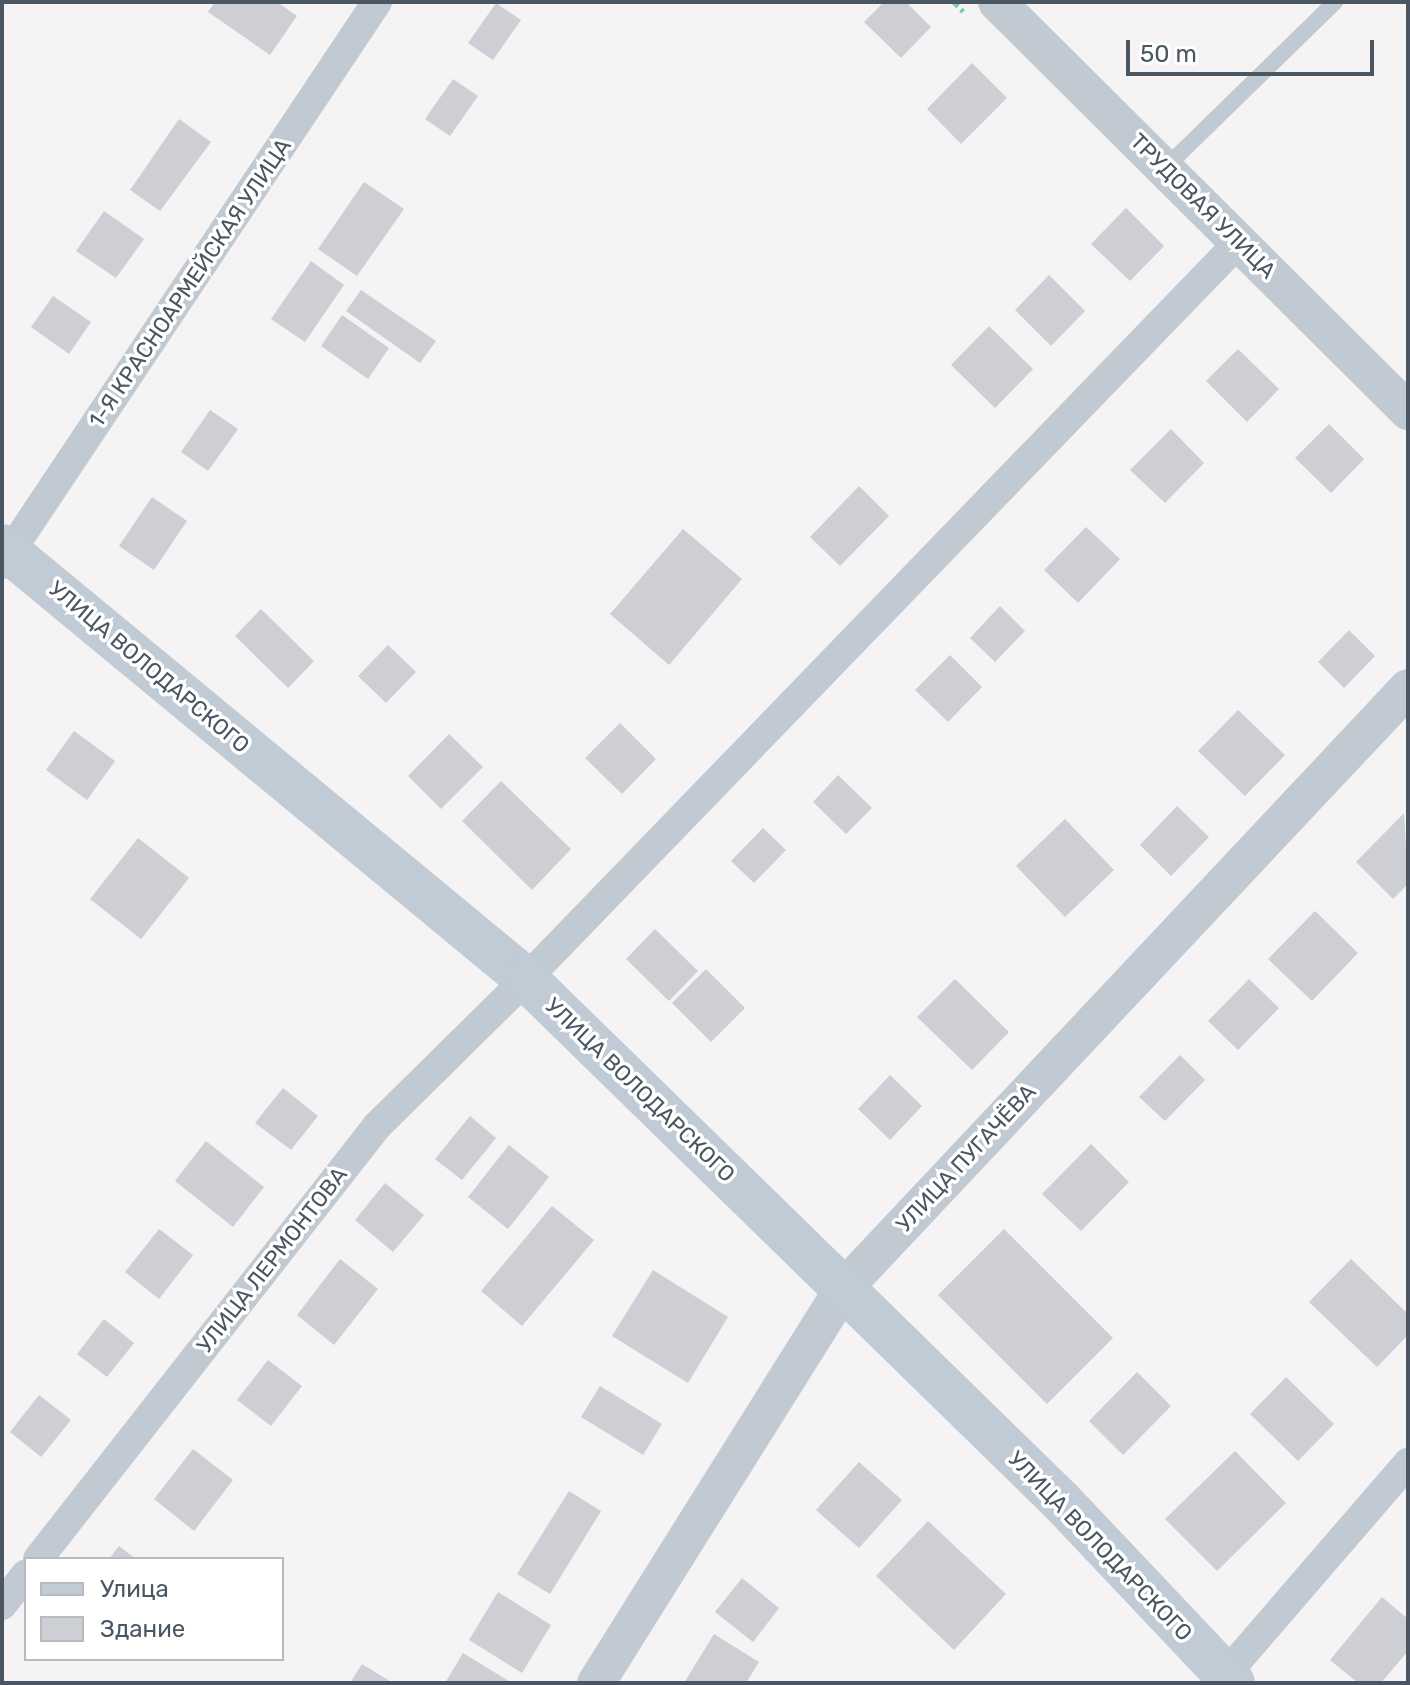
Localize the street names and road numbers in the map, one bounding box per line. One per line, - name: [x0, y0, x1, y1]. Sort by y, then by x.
- street label: ТРУДОВАЯ УЛИЦА: [1125, 128, 1281, 284]
- street label: 1-Я КРАСНОАРМЕЙСКАЯ УЛИЦА: [83, 134, 297, 432]
- street label: УЛИЦА ВОЛОДАРСКОГО: [43, 575, 255, 759]
- street label: УЛИЦА ВОЛОДАРСКОГО: [540, 992, 740, 1188]
- street label: УЛИЦА ПУГАЧЁВА: [891, 1079, 1041, 1237]
- street label: УЛИЦА ЛЕРМОНТОВА: [191, 1162, 353, 1358]
- street label: УЛИЦА ВОЛОДАРСКОГО: [1002, 1446, 1198, 1646]

